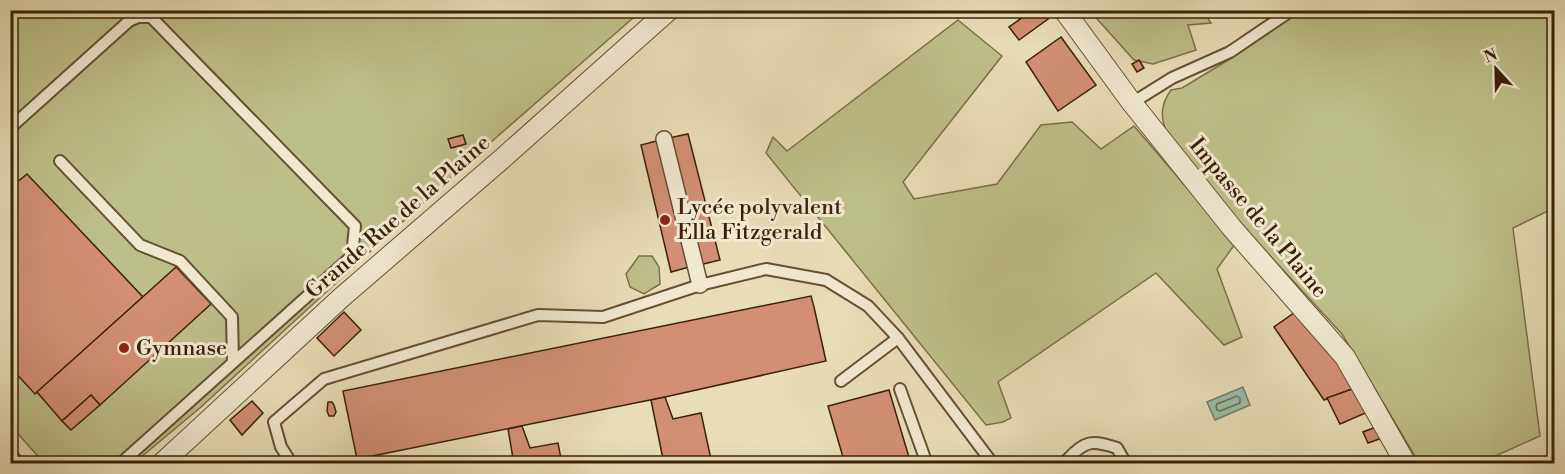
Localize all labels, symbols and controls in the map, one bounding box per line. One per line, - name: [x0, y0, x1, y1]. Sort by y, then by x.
- north arrow: [1466, 39, 1526, 99]
- text: N: [1481, 44, 1501, 68]
- street label: Grande Rue de la Plaine: [300, 129, 496, 305]
- street label: Impasse de la Plaine: [1183, 132, 1333, 304]
- place label: Lycée polyvalent Ella Fitzgerald: [677, 194, 842, 246]
- marker: Lycée polyvalent Ella Fitzgerald: [658, 213, 672, 227]
- place label: Gymnase: [136, 335, 227, 362]
- marker: Gymnase: [117, 341, 131, 355]

